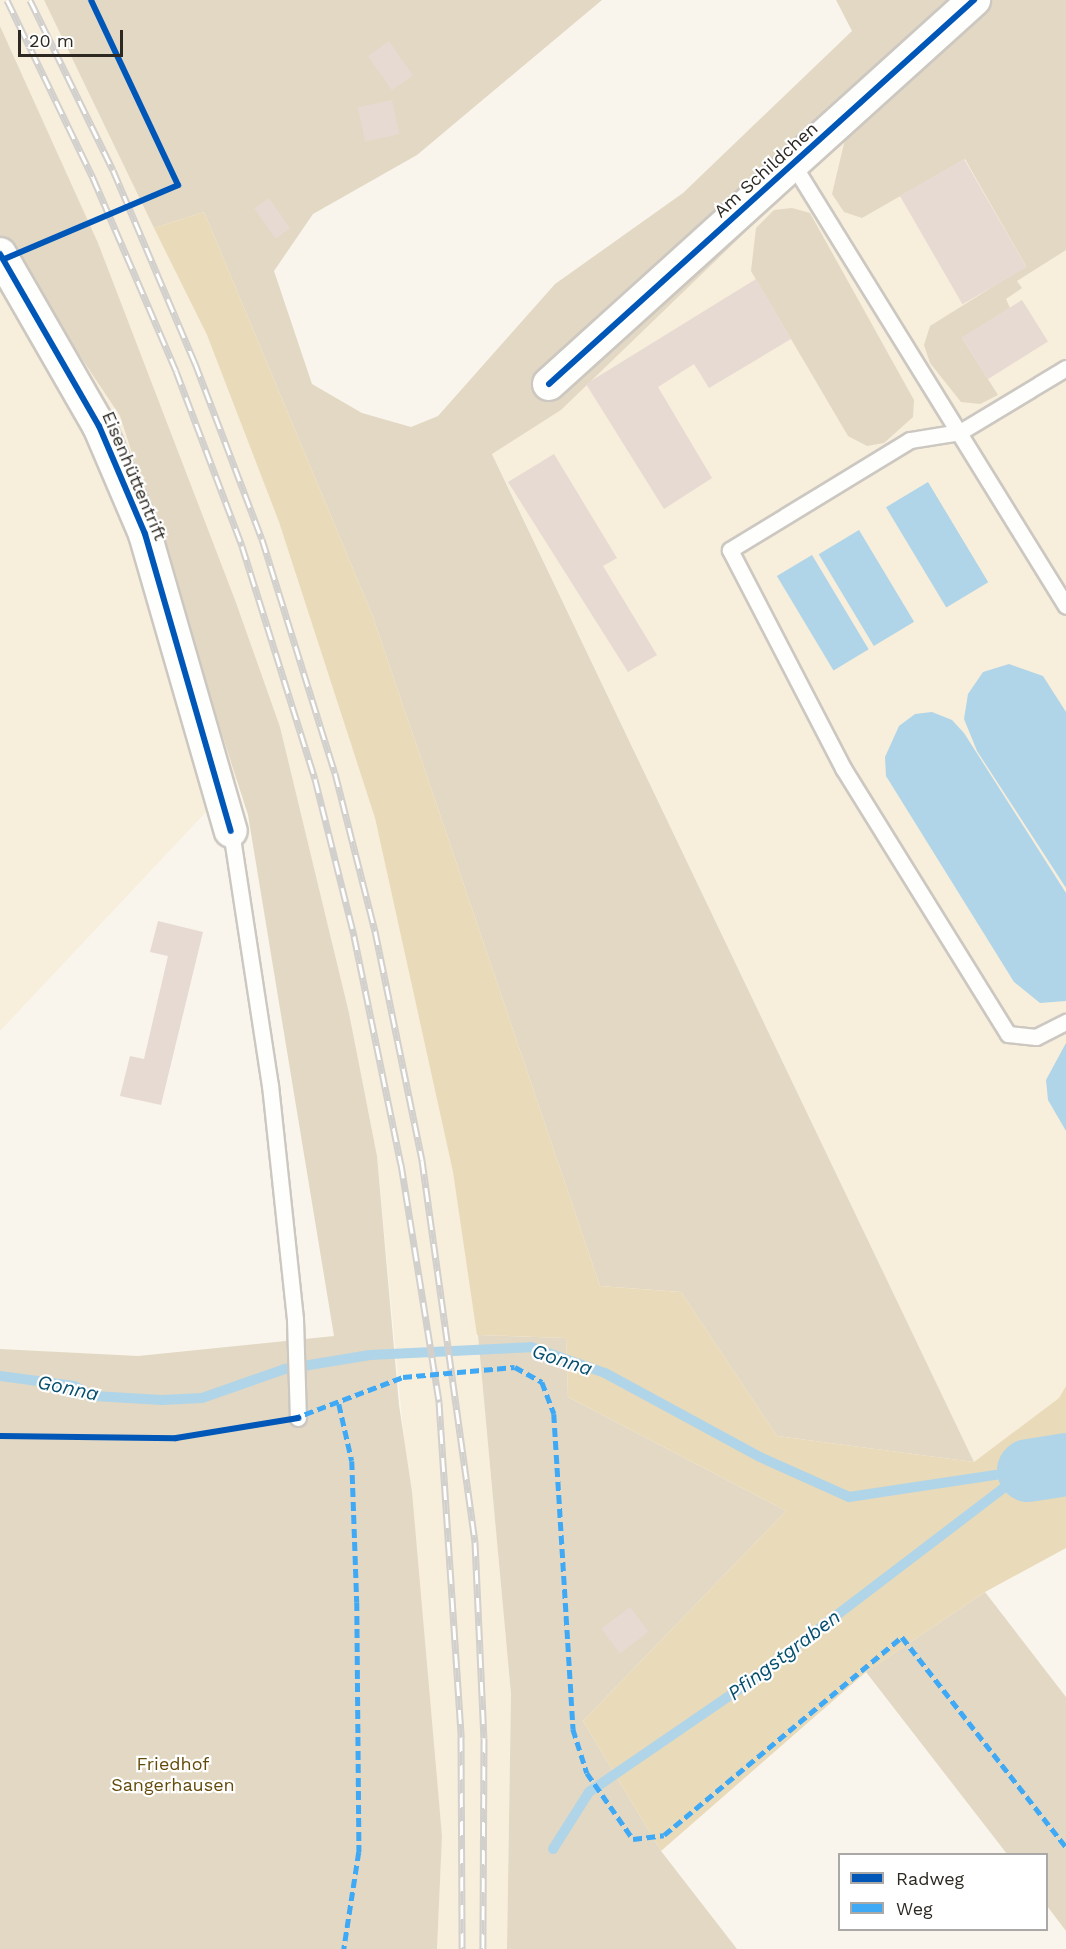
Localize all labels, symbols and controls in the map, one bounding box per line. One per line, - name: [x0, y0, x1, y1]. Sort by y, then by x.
- scale bar: [21, 18, 126, 56]
- text: 20 m: [29, 30, 74, 51]
- street label: Am Schildchen: [710, 118, 822, 222]
- street label: Eisenhüttentrift: [97, 408, 171, 544]
- water label: Gonna: [529, 1339, 595, 1381]
- water label: Gonna: [35, 1370, 101, 1406]
- water label: Pfingstgraben: [723, 1605, 845, 1705]
- park label: Friedhof Sangerhausen: [111, 1754, 235, 1796]
- legend: [838, 1853, 1048, 1931]
- text: Radweg: [896, 1868, 964, 1889]
- text: Weg: [896, 1898, 933, 1919]

